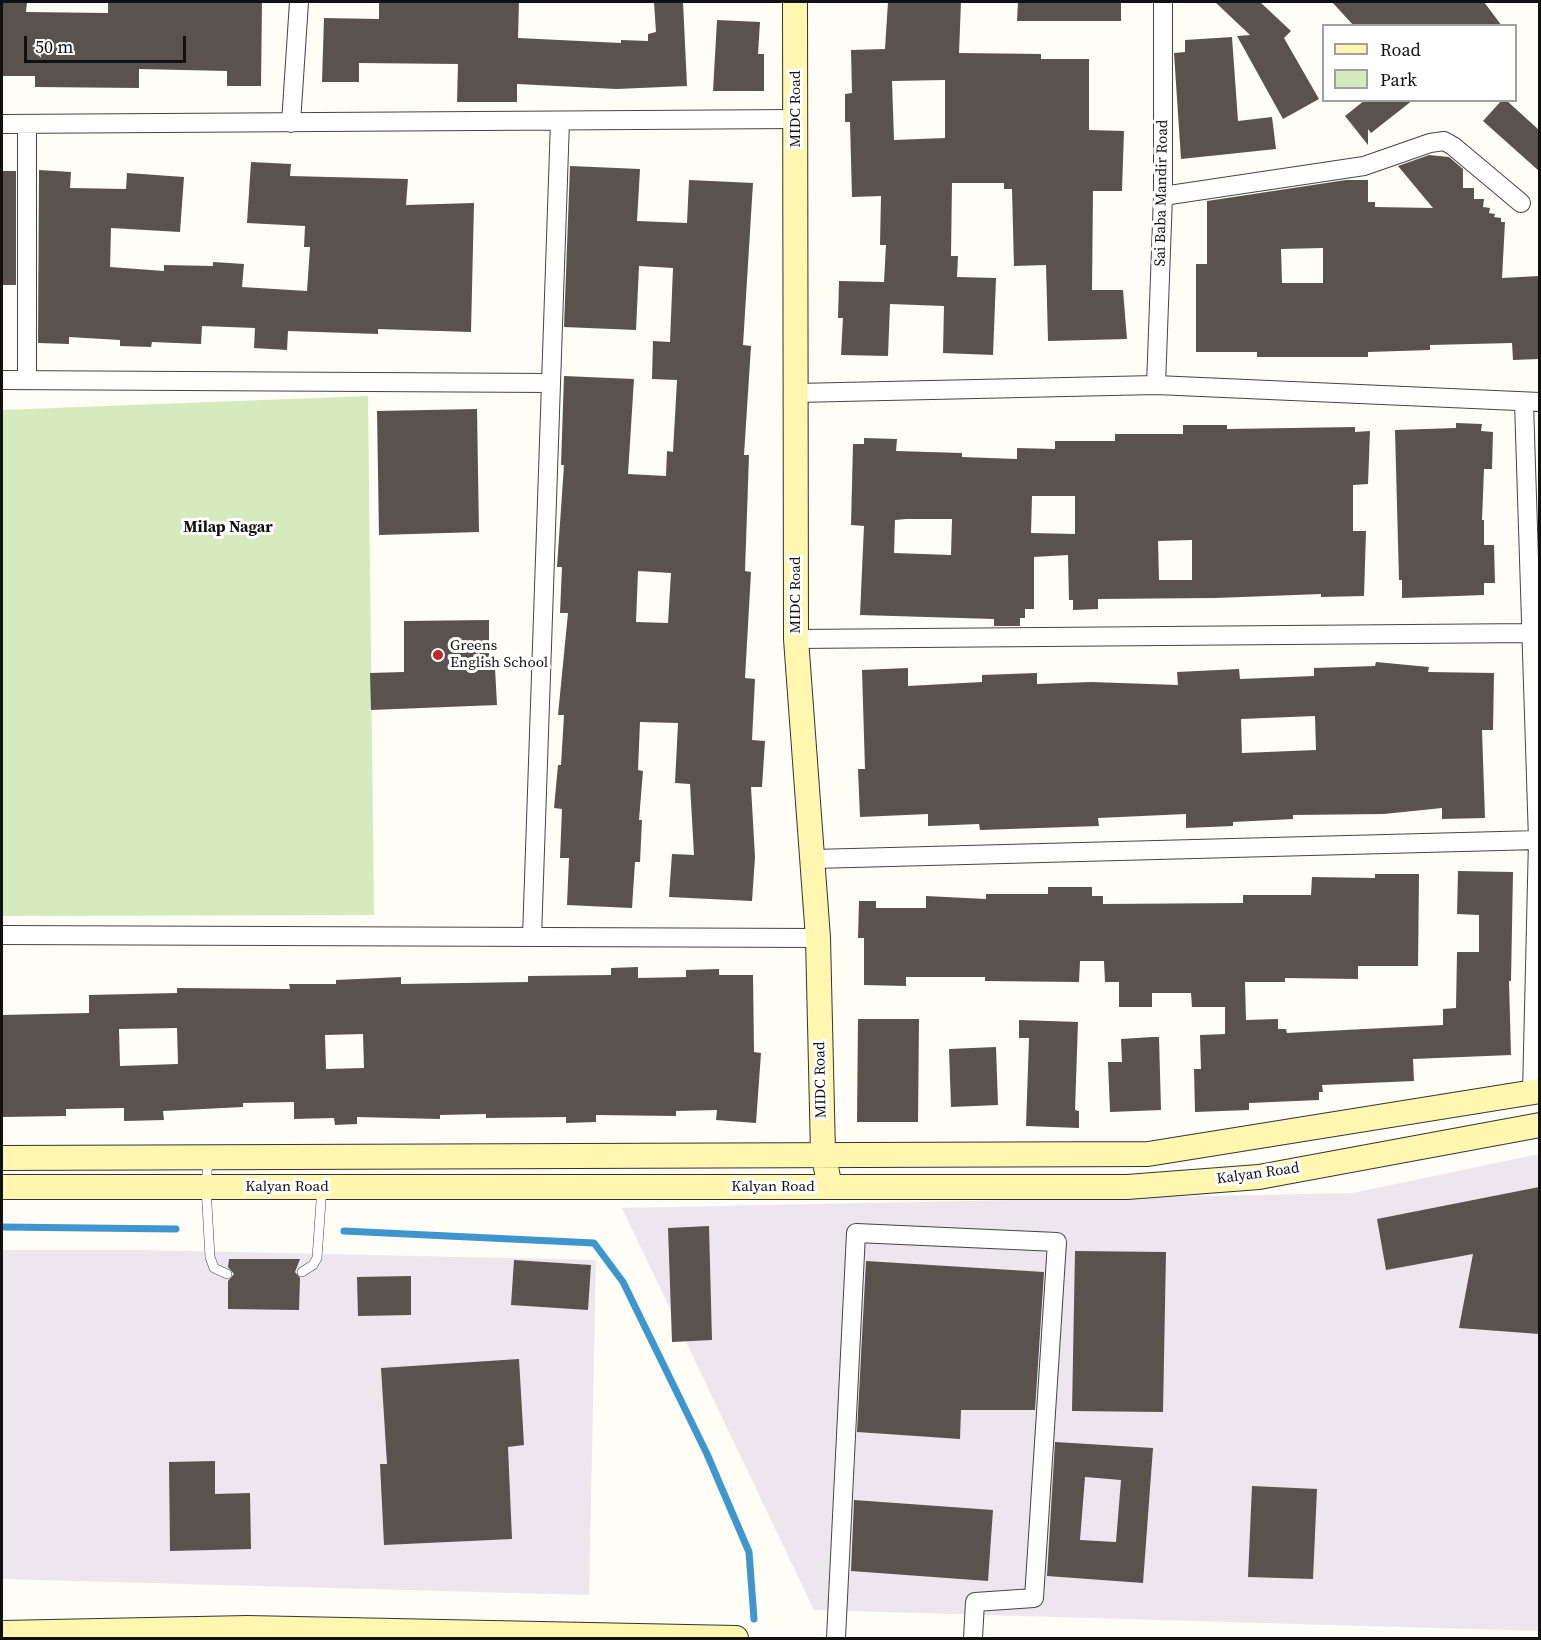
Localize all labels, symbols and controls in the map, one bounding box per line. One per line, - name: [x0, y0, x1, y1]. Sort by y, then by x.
- scale bar: [27, 24, 189, 62]
- legend: [1322, 24, 1517, 102]
- text: 50 m: [35, 34, 73, 59]
- text: Road: [1380, 37, 1421, 62]
- text: Park: [1380, 67, 1417, 92]
- street label: MIDC Road: [787, 71, 805, 147]
- street label: Sai Baba Mandir Road: [1152, 119, 1172, 267]
- district label: Milap Nagar: [183, 518, 273, 538]
- street label: MIDC Road: [787, 557, 805, 633]
- place label: Greens English School: [450, 637, 548, 672]
- marker: Greens English School: [431, 648, 445, 662]
- street label: MIDC Road: [811, 1041, 831, 1119]
- street label: Kalyan Road: [1215, 1159, 1301, 1189]
- street label: Kalyan Road: [245, 1178, 329, 1196]
- street label: Kalyan Road: [731, 1178, 815, 1196]

